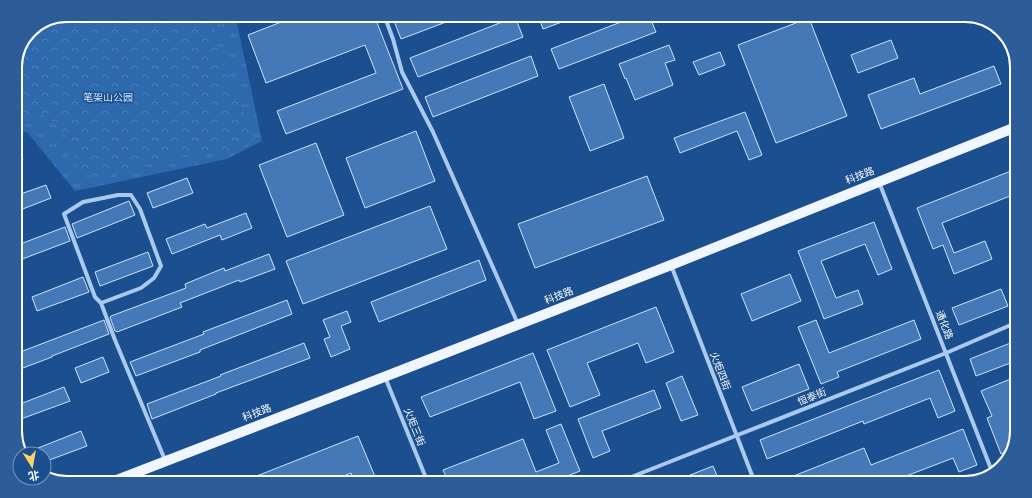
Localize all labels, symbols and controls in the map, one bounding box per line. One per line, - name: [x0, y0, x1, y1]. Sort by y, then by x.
- park label: 笔架山公园: [83, 92, 133, 104]
- street label: 科技路: [844, 165, 876, 187]
- street label: 科技路: [543, 285, 575, 307]
- street label: 通化路: [933, 309, 955, 341]
- street label: 火炬四街: [707, 350, 733, 392]
- street label: 恒泰街: [796, 386, 828, 408]
- street label: 科技路: [241, 402, 273, 424]
- street label: 火炬三街: [401, 406, 427, 448]
- north arrow: [12, 446, 52, 486]
- text: 北: [27, 468, 40, 483]

